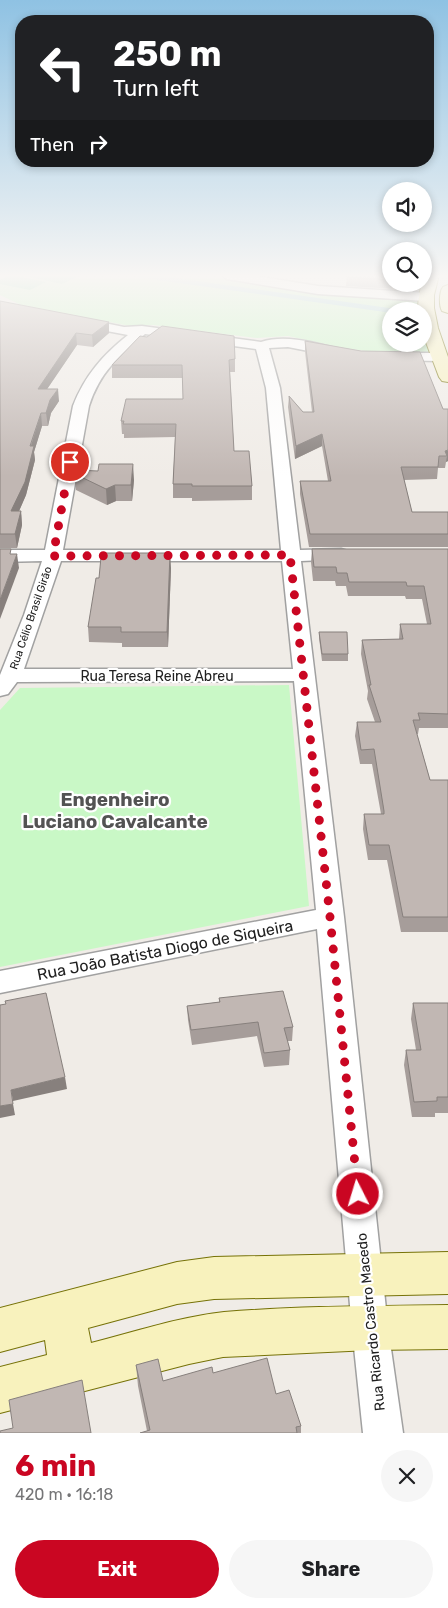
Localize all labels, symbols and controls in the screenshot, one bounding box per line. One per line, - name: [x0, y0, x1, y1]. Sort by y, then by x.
- text: 250 m: [113, 33, 222, 75]
- icon: left: [30, 35, 95, 100]
- text: Turn left: [113, 75, 199, 102]
- icon: right: [84, 130, 112, 158]
- text: Then: [30, 133, 74, 156]
- map controls: [382, 182, 432, 352]
- button: sound: [382, 182, 432, 232]
- button: search: [382, 242, 432, 292]
- button: layers: [382, 302, 432, 352]
- pin: [49, 441, 91, 483]
- icon: arrive: [56, 448, 84, 476]
- street label: Rua Célio Brasil Girão: [7, 565, 55, 671]
- street label: Rua Teresa Reine Abreu: [80, 668, 234, 685]
- district label: Engenheiro Luciano Cavalcante: [22, 788, 208, 833]
- street label: Rua João Batista Diogo de Siqueira: [35, 916, 295, 984]
- position arrow: [331, 1167, 383, 1219]
- street label: Rua Ricardo Castro Macedo: [353, 1232, 389, 1412]
- text: 6 min: [15, 1448, 96, 1484]
- button: close: [381, 1450, 433, 1502]
- text: 420 m · 16:18: [15, 1485, 113, 1504]
- button: Exit: [15, 1540, 219, 1598]
- button: Share: [229, 1540, 433, 1598]

